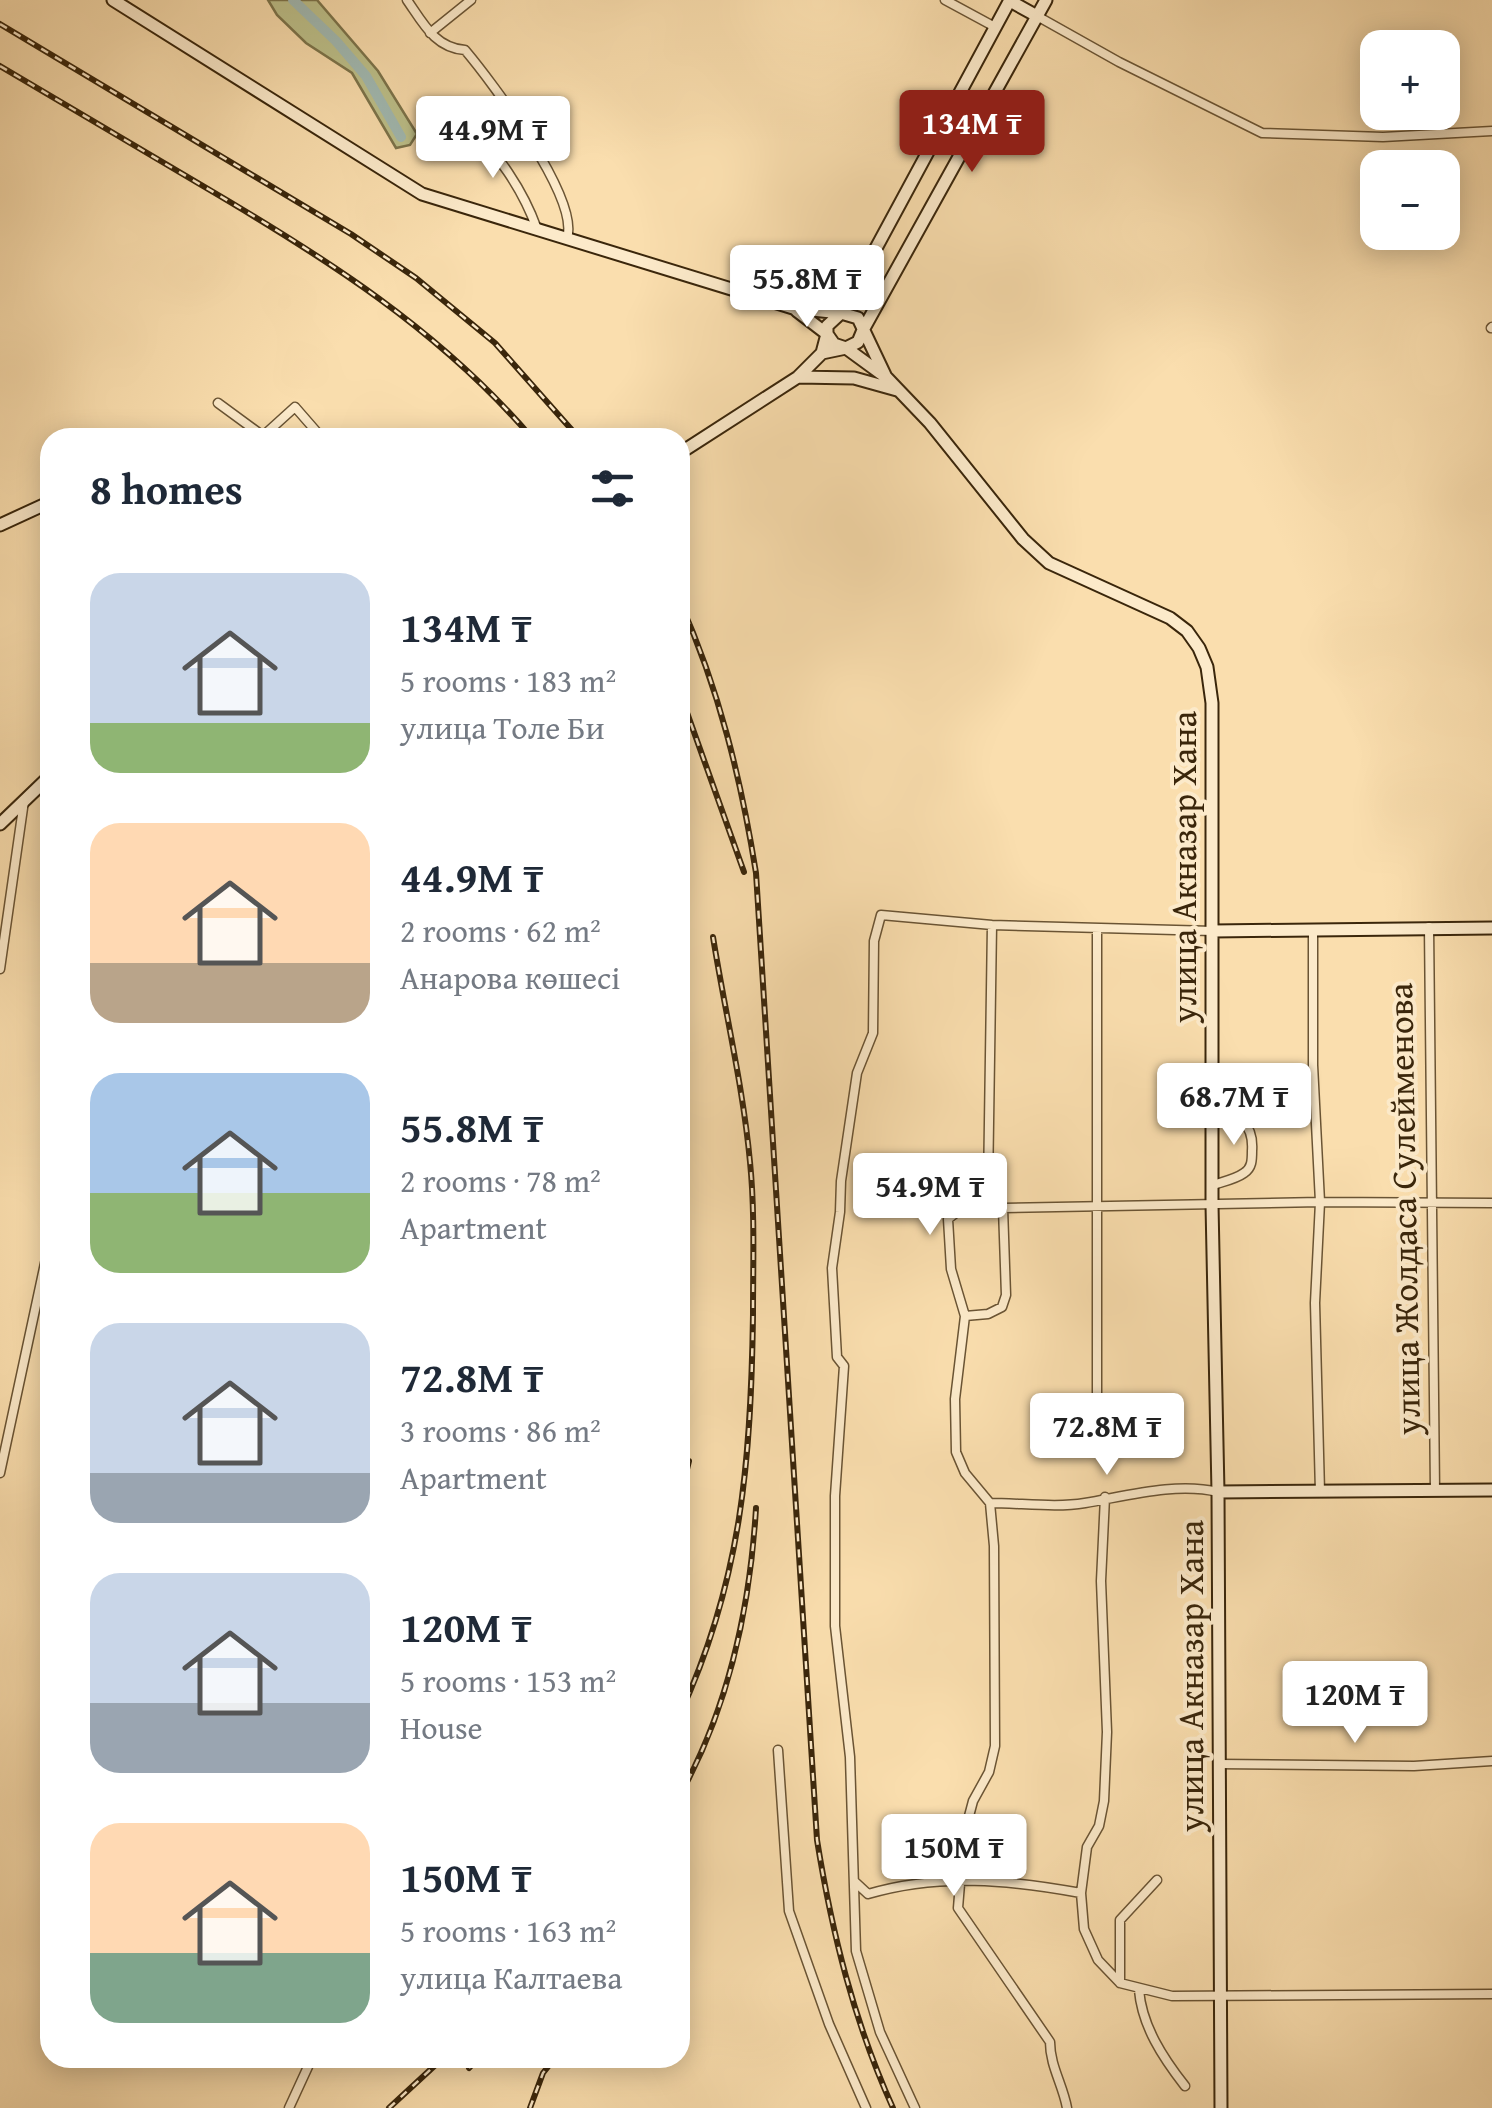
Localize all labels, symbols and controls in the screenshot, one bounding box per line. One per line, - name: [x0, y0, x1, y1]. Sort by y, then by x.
- map controls: [1360, 30, 1460, 250]
- button: +: [1360, 30, 1460, 130]
- pin: 134M ₸: [891, 90, 1053, 175]
- pin: 44.9M ₸: [401, 96, 585, 181]
- text: 134M ₸: [922, 99, 1022, 146]
- text: 44.9M ₸: [438, 105, 548, 152]
- button: −: [1360, 150, 1460, 250]
- pin: 55.8M ₸: [715, 245, 899, 330]
- text: 55.8M ₸: [752, 254, 862, 301]
- text: 8 homes: [90, 458, 243, 519]
- icon: filters: [585, 461, 640, 516]
- text: 134M ₸: [400, 596, 532, 657]
- icon: home: [170, 613, 290, 733]
- text: 5 rooms · 183 m²: [400, 657, 616, 704]
- text: улица Толе Би: [400, 704, 605, 751]
- street label: улица Акназар Хана: [1158, 710, 1209, 1024]
- text: 44.9M ₸: [400, 846, 544, 907]
- icon: home: [170, 863, 290, 983]
- text: 2 rooms · 62 m²: [400, 907, 601, 954]
- text: Анарова көшесі: [400, 954, 620, 1001]
- street label: улица Жолдаса Сулейменова: [1374, 982, 1433, 1437]
- pin: 68.7M ₸: [1142, 1063, 1326, 1148]
- text: 68.7M ₸: [1179, 1072, 1289, 1119]
- text: 55.8M ₸: [400, 1096, 544, 1157]
- icon: home: [170, 1113, 290, 1233]
- pin: 54.9M ₸: [838, 1153, 1022, 1238]
- text: 2 rooms · 78 m²: [400, 1157, 601, 1204]
- text: 54.9M ₸: [875, 1162, 985, 1209]
- text: Apartment: [400, 1204, 547, 1251]
- text: 72.8M ₸: [400, 1346, 544, 1407]
- icon: home: [170, 1363, 290, 1483]
- pin: 72.8M ₸: [1015, 1393, 1199, 1478]
- text: 72.8M ₸: [1052, 1402, 1162, 1449]
- text: 3 rooms · 86 m²: [400, 1407, 601, 1454]
- text: Apartment: [400, 1454, 547, 1501]
- street label: улица Акназар Хана: [1165, 1519, 1216, 1833]
- text: 120M ₸: [400, 1596, 532, 1657]
- icon: home: [170, 1613, 290, 1733]
- text: 5 rooms · 153 m²: [400, 1657, 616, 1704]
- pin: 120M ₸: [1274, 1661, 1436, 1746]
- text: 120M ₸: [1305, 1670, 1405, 1717]
- text: House: [400, 1704, 483, 1751]
- pin: 150M ₸: [873, 1814, 1035, 1899]
- text: 150M ₸: [904, 1823, 1004, 1870]
- text: 150M ₸: [400, 1846, 532, 1907]
- icon: home: [170, 1863, 290, 1983]
- text: 5 rooms · 163 m²: [400, 1907, 616, 1954]
- text: улица Калтаева: [400, 1954, 622, 2001]

